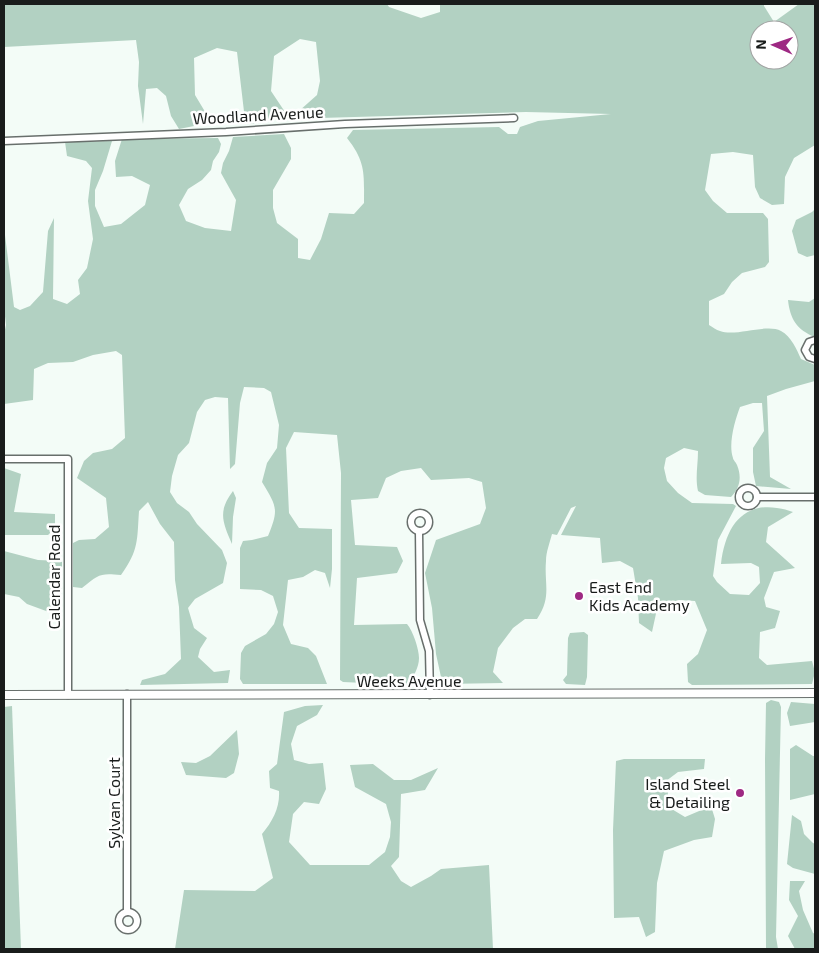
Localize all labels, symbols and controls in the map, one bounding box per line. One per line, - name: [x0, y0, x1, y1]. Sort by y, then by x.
- north arrow: [749, 20, 799, 70]
- text: N: [752, 39, 769, 50]
- street label: Woodland Avenue: [192, 102, 324, 127]
- street label: Calendar Road: [44, 525, 63, 630]
- place label: East End Kids Academy: [589, 577, 690, 614]
- marker: East End Kids Academy: [573, 590, 585, 602]
- street label: Weeks Avenue: [356, 671, 462, 690]
- street label: Sylvan Court: [104, 757, 123, 849]
- place label: Island Steel & Detailing: [645, 774, 730, 811]
- marker: Island Steel & Detailing: [734, 787, 746, 799]

